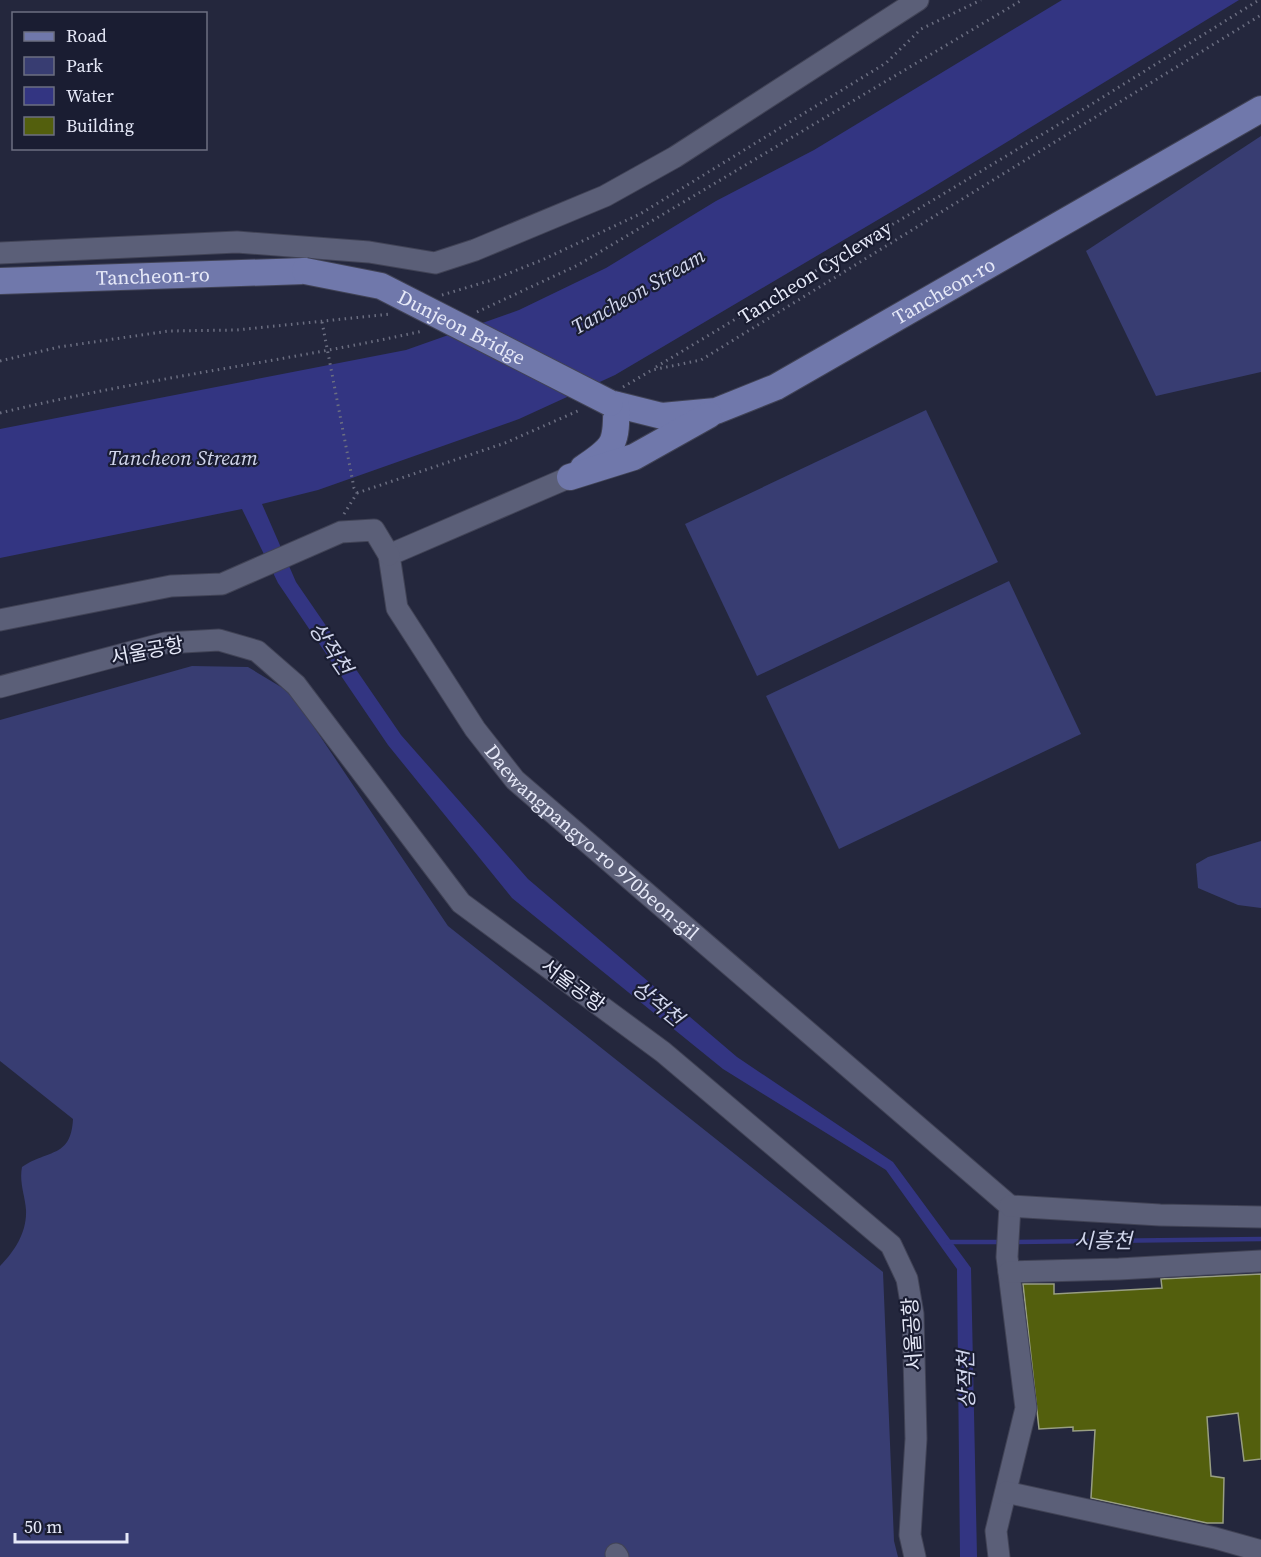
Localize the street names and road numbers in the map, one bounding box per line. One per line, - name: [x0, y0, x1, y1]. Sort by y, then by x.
- street label: Tancheon Cycleway: [733, 213, 898, 331]
- street label: Tancheon-ro: [888, 250, 1000, 331]
- street label: Tancheon-ro: [96, 260, 210, 292]
- street label: Dunjeon Bridge: [393, 283, 530, 372]
- street label: 서울공항: [108, 630, 186, 672]
- street label: Daewangpangyo-ro 970beon-gil: [478, 738, 705, 947]
- street label: 서울공항: [535, 952, 611, 1018]
- street label: 서울공항: [895, 1296, 929, 1372]

